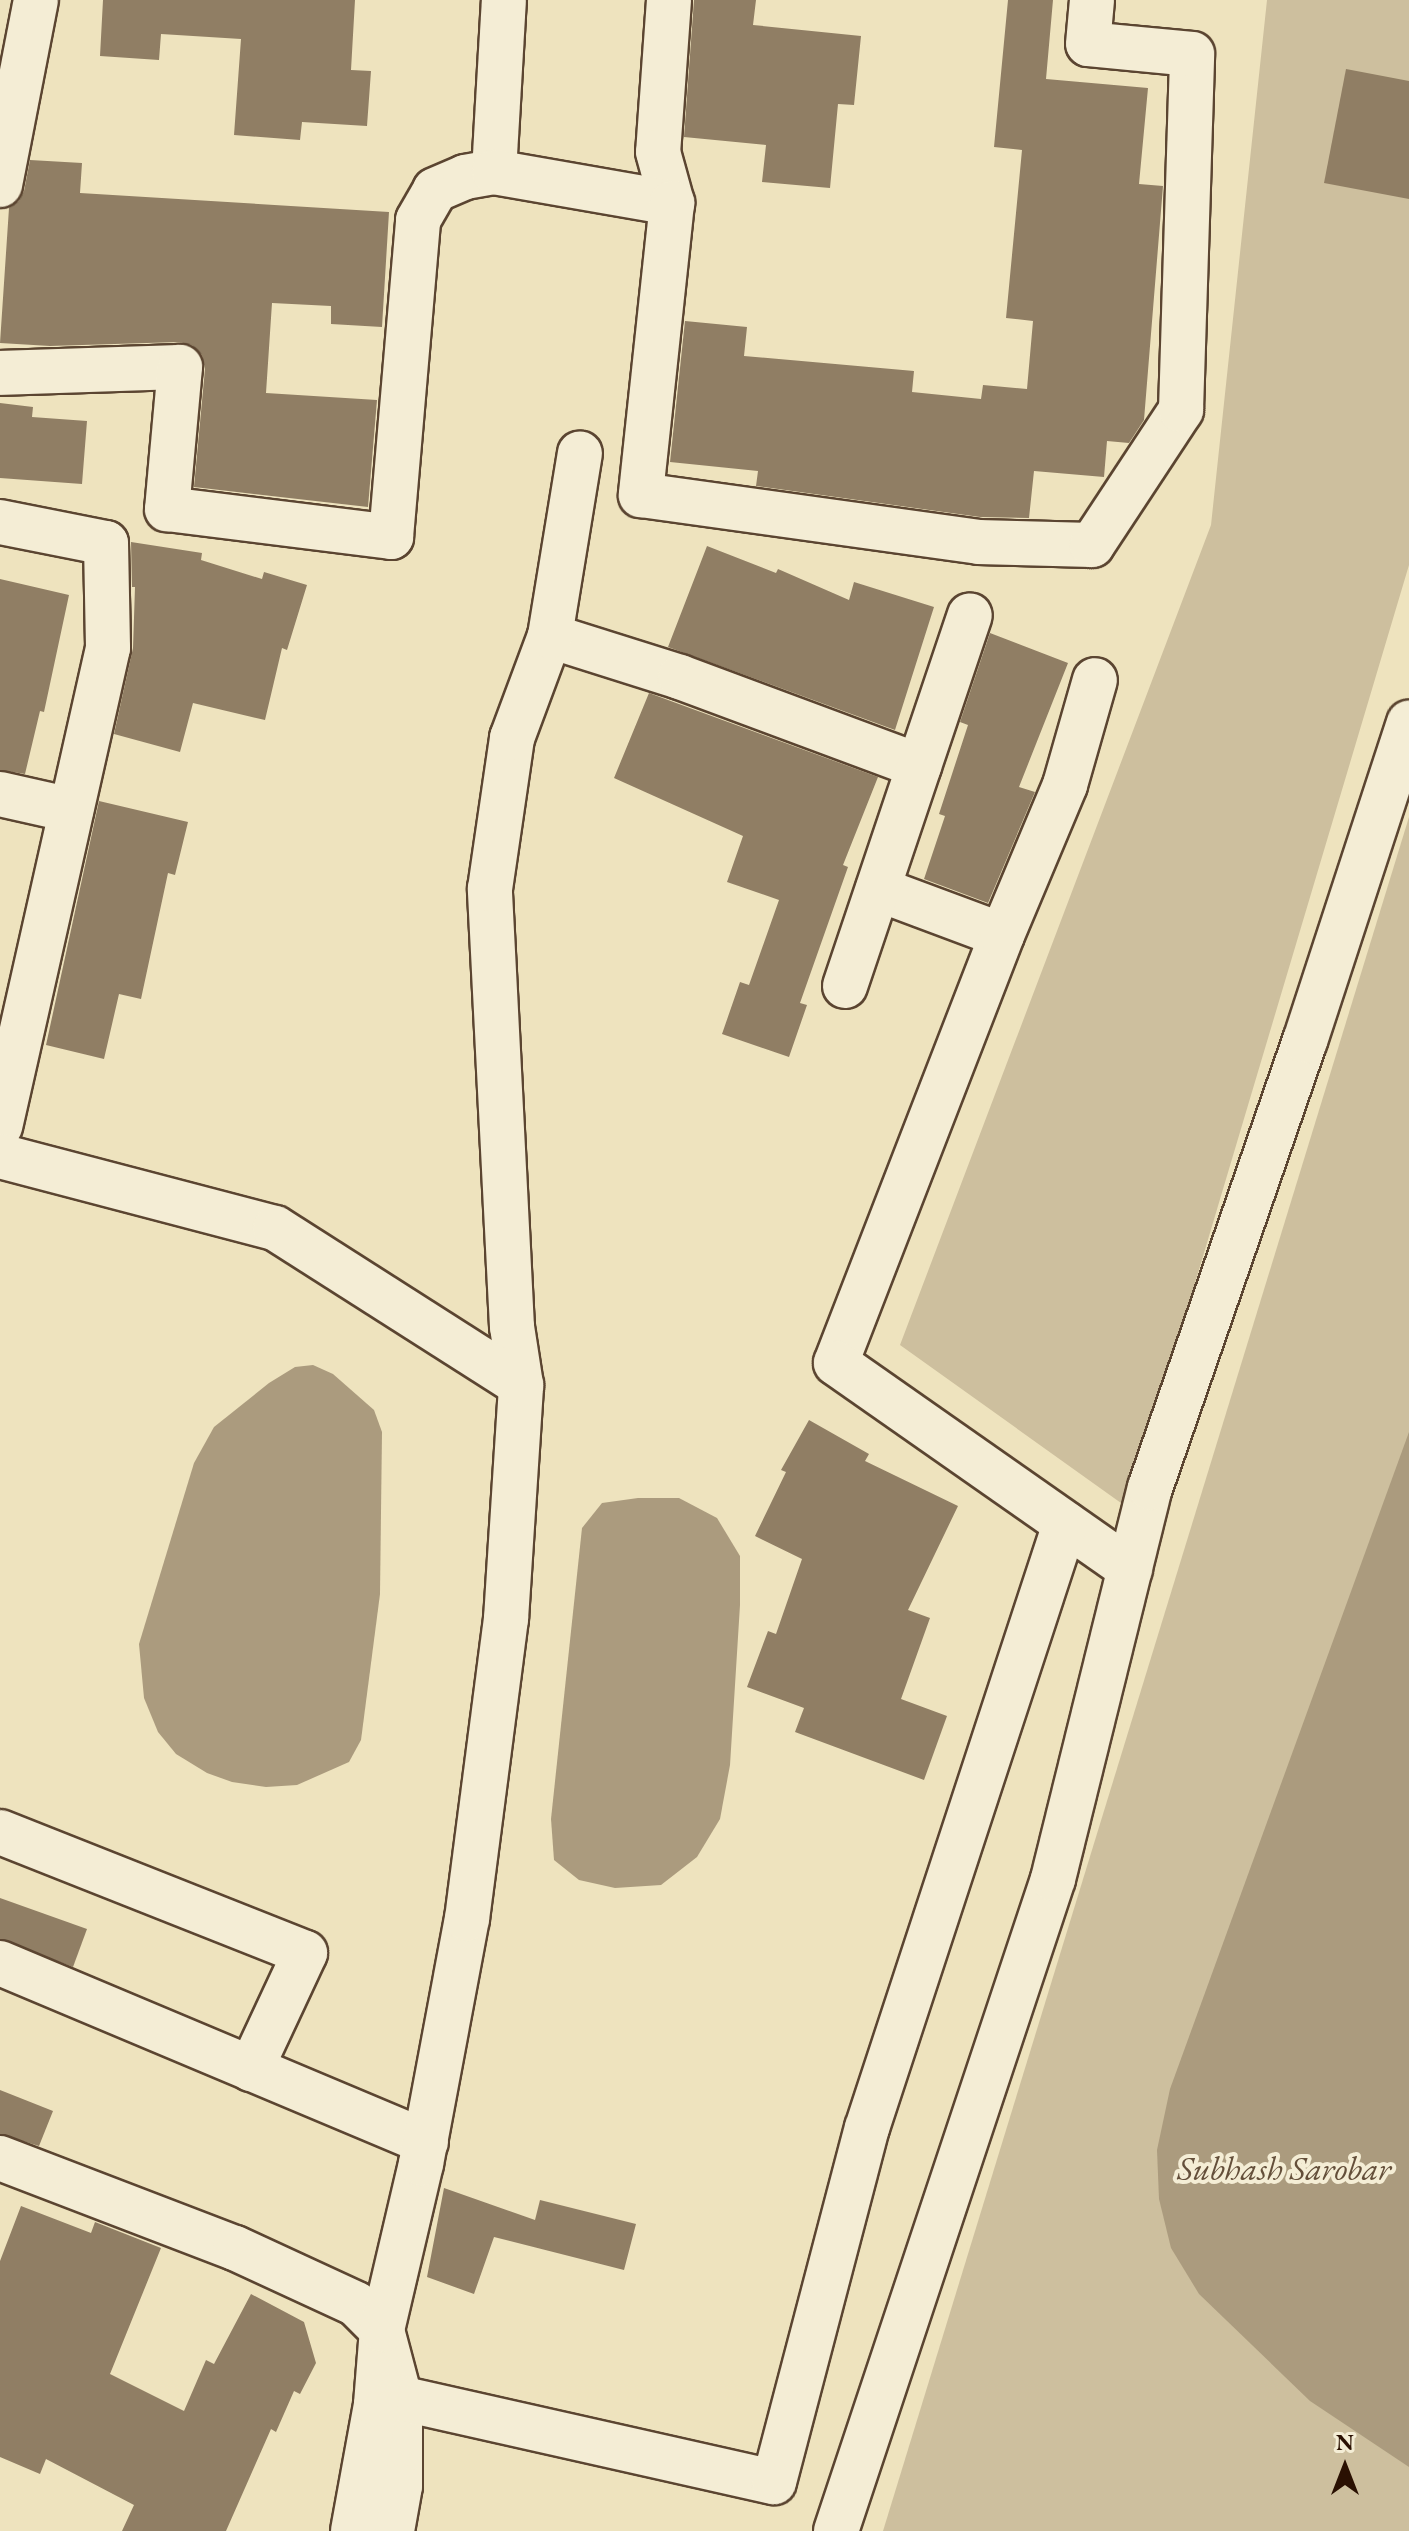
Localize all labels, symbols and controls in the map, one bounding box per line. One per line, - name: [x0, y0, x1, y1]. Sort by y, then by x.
- water label: Subhash Sarobar: [1177, 2149, 1391, 2189]
- north arrow: [1305, 2427, 1385, 2507]
- text: N: [1336, 2428, 1354, 2457]

